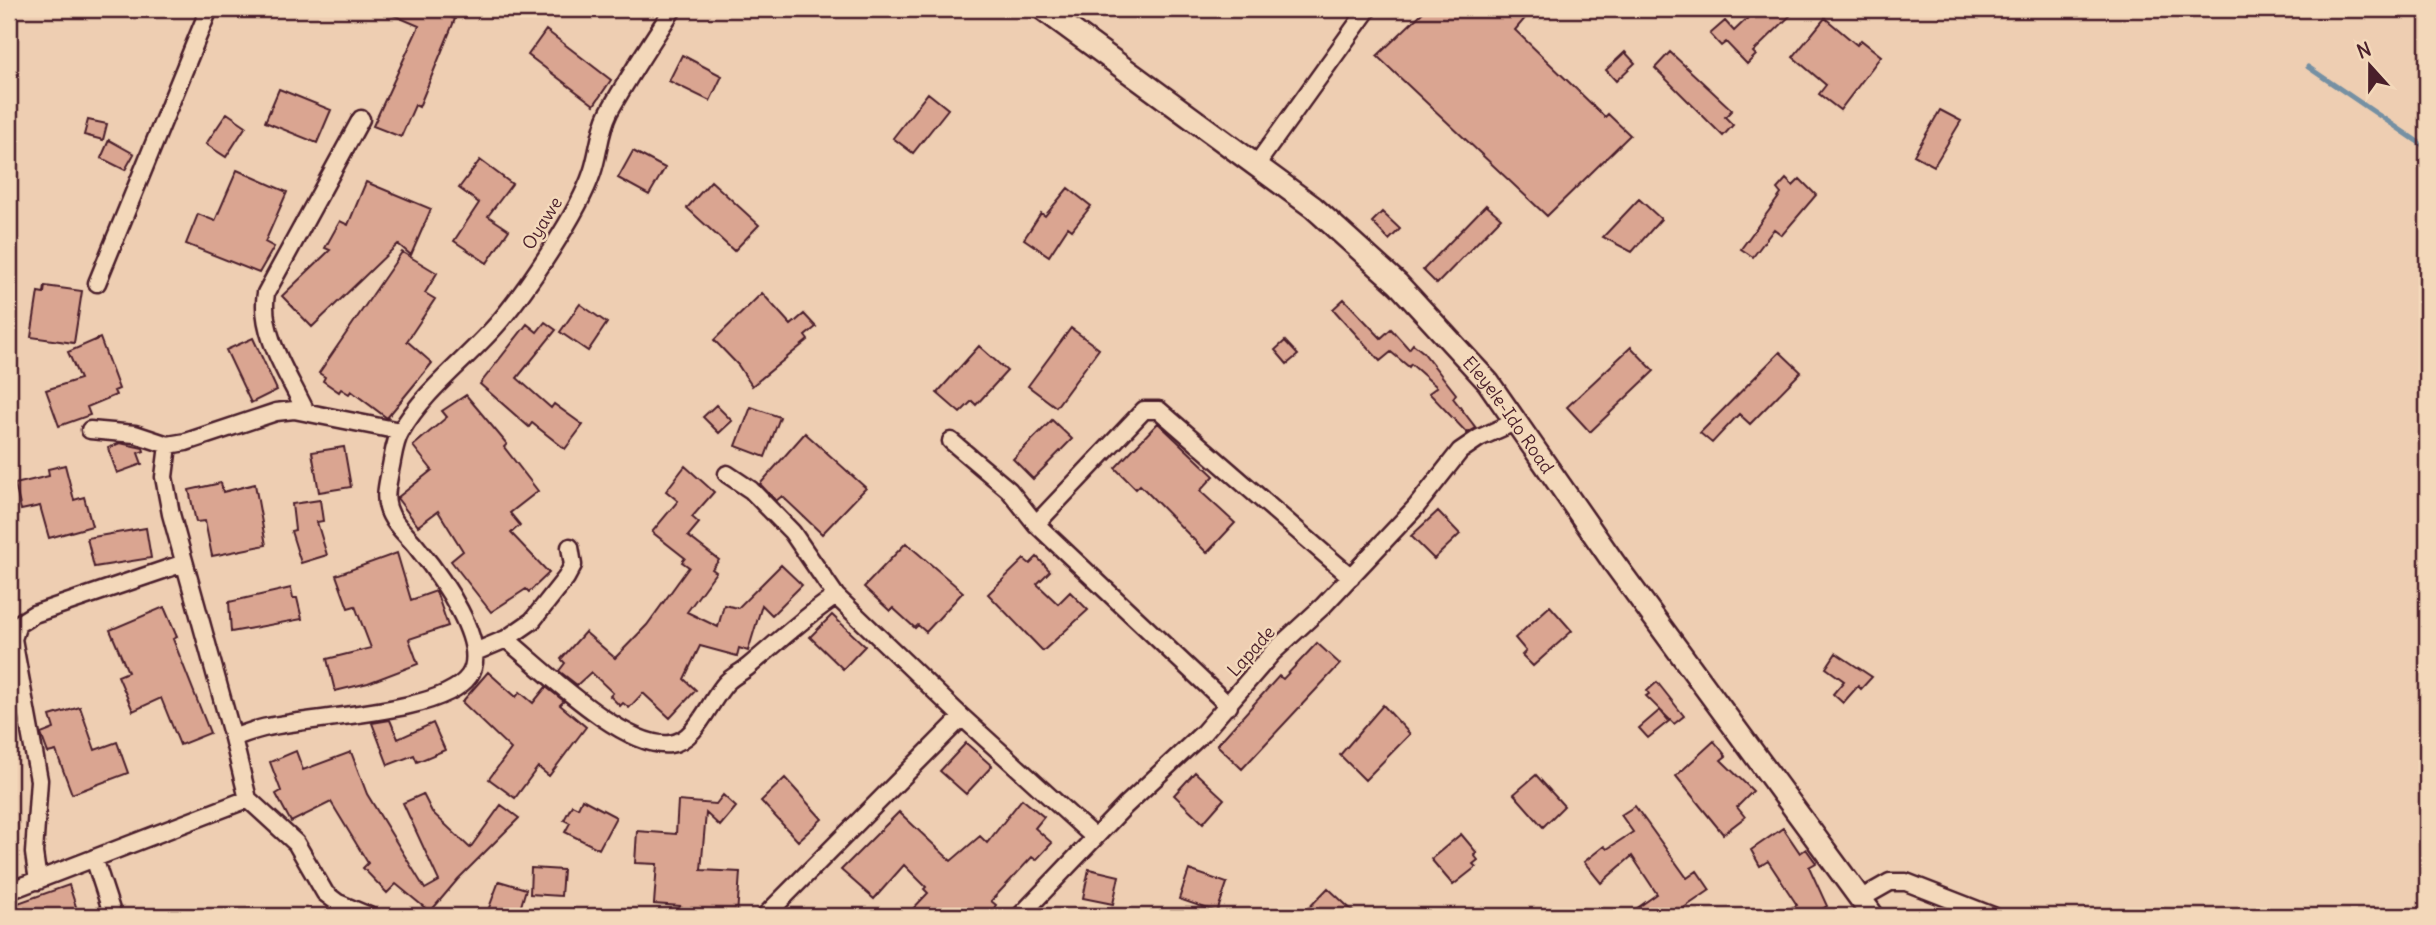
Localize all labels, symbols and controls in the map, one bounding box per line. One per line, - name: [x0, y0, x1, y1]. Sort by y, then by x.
- north arrow: [2334, 32, 2404, 102]
- text: N: [2353, 37, 2374, 64]
- street label: Oyawe: [517, 192, 567, 254]
- street label: Eleyele-Ido Road: [1458, 351, 1560, 478]
- street label: Lapade: [1222, 621, 1280, 681]

